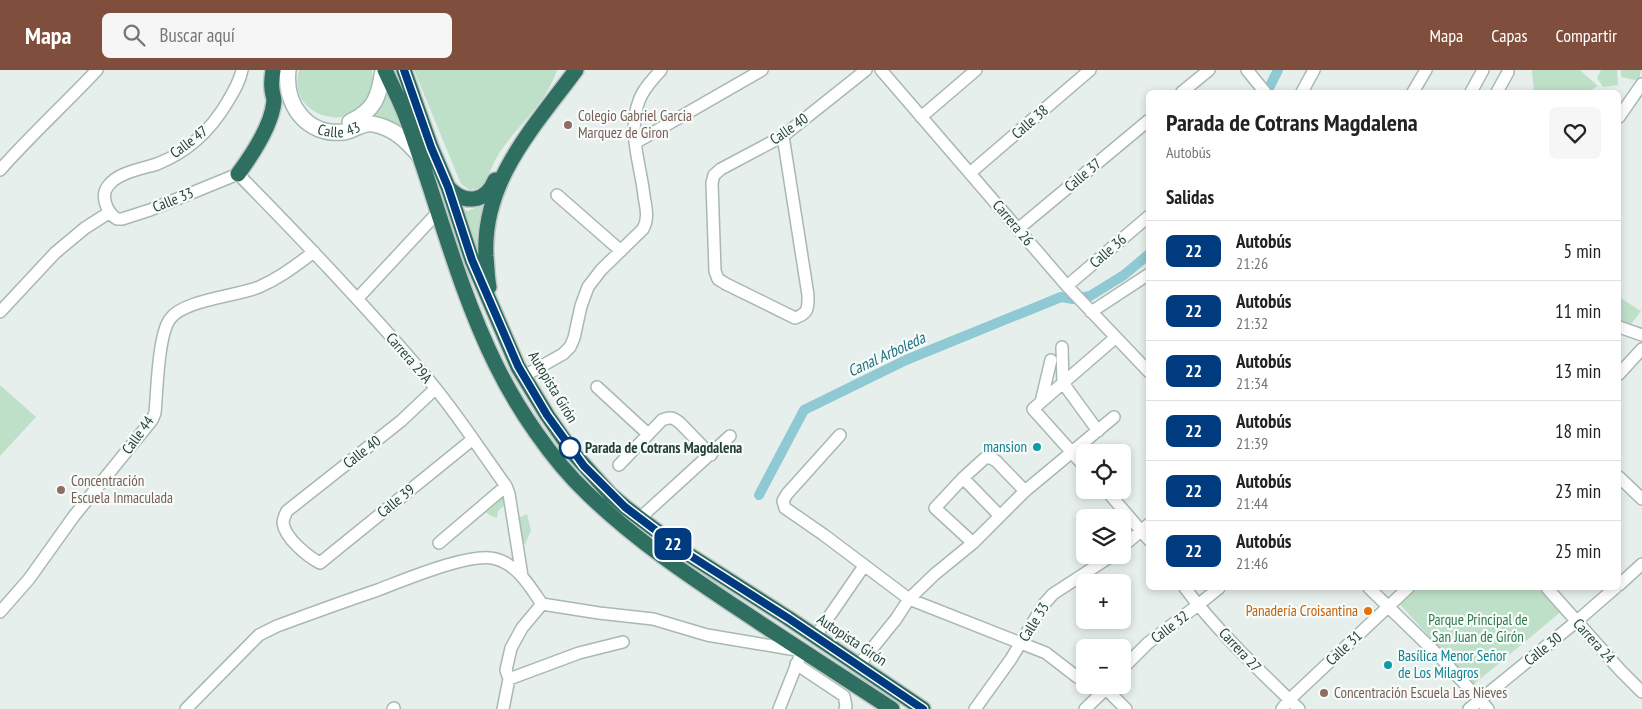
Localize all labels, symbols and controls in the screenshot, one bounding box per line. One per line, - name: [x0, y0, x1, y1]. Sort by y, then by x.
- search box: [102, 13, 452, 58]
- text: Mapa: [25, 20, 72, 51]
- icon: search: [120, 21, 148, 49]
- text: Buscar aquí: [160, 23, 235, 47]
- text: Mapa: [1430, 24, 1463, 47]
- text: Capas: [1491, 24, 1528, 47]
- text: Compartir: [1556, 24, 1617, 47]
- street label: Calle 38: [1007, 100, 1052, 143]
- place label: Colegio Gabriel Garcia Marquez de Giron: [578, 106, 692, 142]
- text: Parada de Cotrans Magdalena: [1166, 107, 1418, 138]
- button: heart: [1549, 107, 1601, 159]
- street label: Calle 40: [766, 108, 812, 149]
- street label: Calle 43: [315, 117, 363, 141]
- marker: Colegio Gabriel Garcia Marquez de Giron: [562, 119, 574, 131]
- street label: Calle 47: [166, 121, 211, 162]
- text: Autobús: [1166, 142, 1211, 162]
- street label: Calle 37: [1060, 154, 1105, 196]
- street label: Calle 33: [150, 183, 196, 216]
- text: Salidas: [1166, 185, 1214, 209]
- street label: Carrera 26: [989, 196, 1038, 250]
- street label: Calle 36: [1085, 229, 1130, 272]
- text: Autobús: [1236, 229, 1292, 253]
- text: 22: [1185, 239, 1202, 262]
- text: 5 min: [1564, 239, 1601, 263]
- text: 21:26: [1236, 253, 1268, 273]
- text: Autobús: [1236, 289, 1292, 313]
- text: 22: [1185, 299, 1202, 322]
- text: 11 min: [1555, 299, 1601, 323]
- text: 21:32: [1236, 313, 1268, 333]
- water label: Canal Arboleda: [844, 327, 929, 381]
- street label: Carrera 29A: [382, 328, 437, 388]
- street label: Autopista Girón: [525, 348, 582, 426]
- text: Autobús: [1236, 349, 1292, 373]
- text: 22: [1185, 359, 1202, 382]
- text: 13 min: [1555, 359, 1601, 383]
- text: 21:34: [1236, 373, 1268, 393]
- text: Autobús: [1236, 409, 1292, 433]
- street label: Calle 44: [117, 412, 158, 458]
- text: 22: [1185, 419, 1202, 442]
- text: 18 min: [1555, 419, 1601, 443]
- street label: Calle 40: [339, 431, 384, 472]
- text: 21:39: [1236, 433, 1268, 453]
- marker: Parada de Cotrans Magdalena: [559, 437, 581, 459]
- place label: mansion: [983, 437, 1027, 456]
- place label: Parada de Cotrans Magdalena: [585, 438, 742, 457]
- marker: mansion: [1031, 441, 1043, 453]
- map controls: [1076, 444, 1131, 694]
- button: locate: [1076, 444, 1131, 499]
- text: Autobús: [1236, 469, 1292, 493]
- place label: Concentración Escuela Inmaculada: [71, 471, 173, 507]
- text: 22: [1185, 479, 1202, 502]
- text: 23 min: [1555, 479, 1601, 503]
- street label: Calle 39: [373, 480, 418, 521]
- marker: Concentración Escuela Inmaculada: [55, 484, 67, 496]
- text: 21:44: [1236, 493, 1268, 513]
- button: layers: [1076, 509, 1131, 564]
- line badge: 22: [650, 528, 696, 560]
- text: Autobús: [1236, 529, 1292, 553]
- text: 22: [664, 532, 682, 555]
- text: 22: [1185, 539, 1202, 562]
- text: 25 min: [1555, 539, 1601, 563]
- text: 21:46: [1236, 553, 1268, 573]
- button: +: [1076, 574, 1131, 629]
- street label: Calle 33: [1014, 599, 1053, 645]
- place label: Panadería Croisantina: [1246, 601, 1358, 620]
- marker: Panadería Croisantina: [1362, 605, 1374, 617]
- street label: Calle 32: [1147, 606, 1192, 647]
- street label: Autopista Girón: [814, 609, 891, 670]
- park label: Parque Principal de San Juan de Girón: [1428, 610, 1528, 646]
- street label: Carrera 24: [1569, 614, 1620, 667]
- street label: Carrera 27: [1215, 623, 1266, 676]
- street label: Calle 31: [1322, 626, 1366, 669]
- street label: Calle 30: [1520, 628, 1565, 669]
- button: −: [1076, 639, 1131, 694]
- place label: Basílica Menor Señor de Los Milagros: [1398, 646, 1507, 682]
- marker: Basílica Menor Señor de Los Milagros: [1382, 659, 1394, 671]
- place label: Concentración Escuela Las Nieves: [1334, 683, 1507, 702]
- marker: Concentración Escuela Las Nieves: [1318, 687, 1330, 699]

